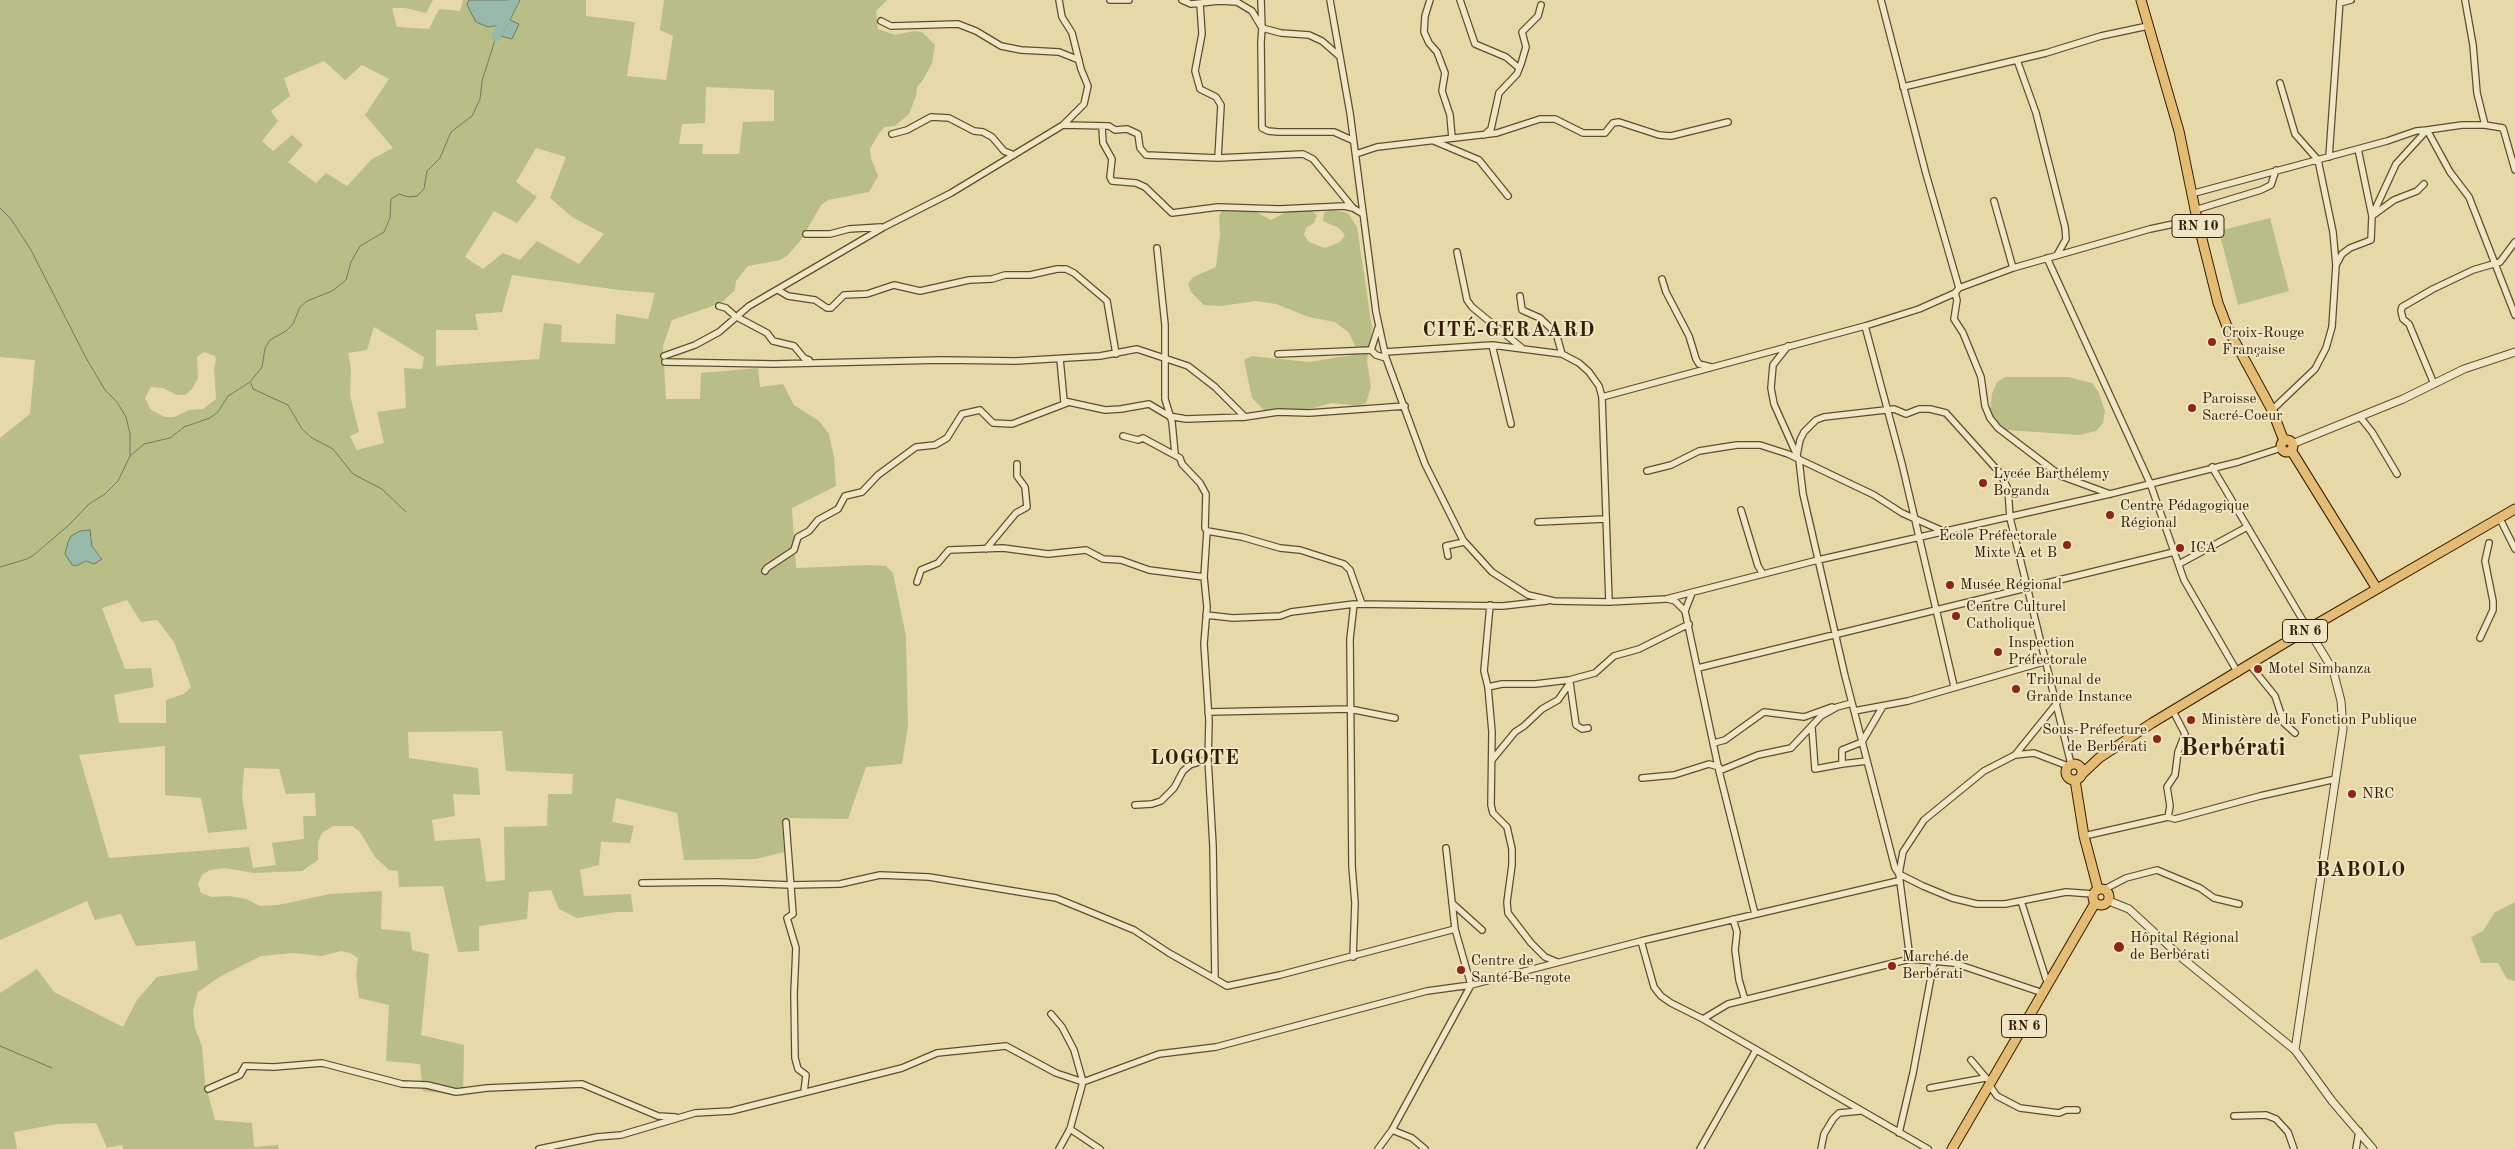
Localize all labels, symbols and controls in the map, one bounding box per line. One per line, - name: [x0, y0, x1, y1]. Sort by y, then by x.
- road number: RN 10: [2172, 215, 2224, 238]
- district label: CITÉ-GERAARD: [1421, 319, 1597, 343]
- place label: Croix-Rouge Française: [2222, 324, 2304, 359]
- marker: Croix-Rouge Française: [2206, 336, 2218, 348]
- place label: Paroisse Sacré-Coeur: [2202, 390, 2282, 425]
- marker: Paroisse Sacré-Coeur: [2186, 402, 2198, 414]
- place label: Lycée Barthélemy Boganda: [1993, 465, 2110, 500]
- marker: Lycée Barthélemy Boganda: [1977, 477, 1989, 489]
- place label: Centre Pédagogique Régional: [2120, 497, 2249, 532]
- marker: Centre Pédagogique Régional: [2104, 509, 2116, 521]
- place label: École Préfectorale Mixte A et B: [1939, 527, 2057, 562]
- marker: École Préfectorale Mixte A et B: [2061, 539, 2073, 551]
- place label: ICA: [2190, 539, 2217, 557]
- marker: ICA: [2174, 542, 2186, 554]
- place label: Musée Régional: [1960, 576, 2062, 594]
- marker: Musée Régional: [1944, 579, 1956, 591]
- place label: Centre Culturel Catholique: [1966, 598, 2066, 633]
- marker: Centre Culturel Catholique: [1950, 610, 1962, 622]
- road number: RN 6: [2282, 620, 2328, 642]
- place label: Inspection Préfectorale: [2008, 634, 2087, 669]
- marker: Inspection Préfectorale: [1992, 646, 2004, 658]
- place label: Motel Simbanza: [2268, 660, 2371, 678]
- marker: Motel Simbanza: [2252, 663, 2264, 675]
- place label: Tribunal de Grande Instance: [2026, 671, 2132, 706]
- marker: Tribunal de Grande Instance: [2010, 683, 2022, 695]
- place label: Ministère de la Fonction Publique: [2201, 711, 2417, 729]
- marker: Ministère de la Fonction Publique: [2185, 714, 2197, 726]
- place label: Sous-Préfecture de Berbérati: [2042, 721, 2147, 756]
- marker: Sous-Préfecture de Berbérati: [2151, 733, 2163, 745]
- district label: Berbérati: [2180, 733, 2286, 763]
- district label: LOGOTE: [1149, 747, 1241, 771]
- place label: NRC: [2362, 785, 2394, 803]
- marker: NRC: [2346, 788, 2358, 800]
- district label: BABOLO: [2315, 859, 2407, 883]
- place label: Hôpital Régional de Berbérati: [2130, 929, 2239, 964]
- marker: Hôpital Régional de Berbérati: [2112, 940, 2126, 954]
- place label: Marché de Berbérati: [1902, 948, 1969, 983]
- place label: Centre de Santé Be-ngote: [1471, 952, 1571, 987]
- marker: Marché de Berbérati: [1886, 960, 1898, 972]
- marker: Centre de Santé Be-ngote: [1455, 964, 1467, 976]
- road number: RN 6: [2002, 1014, 2046, 1038]

